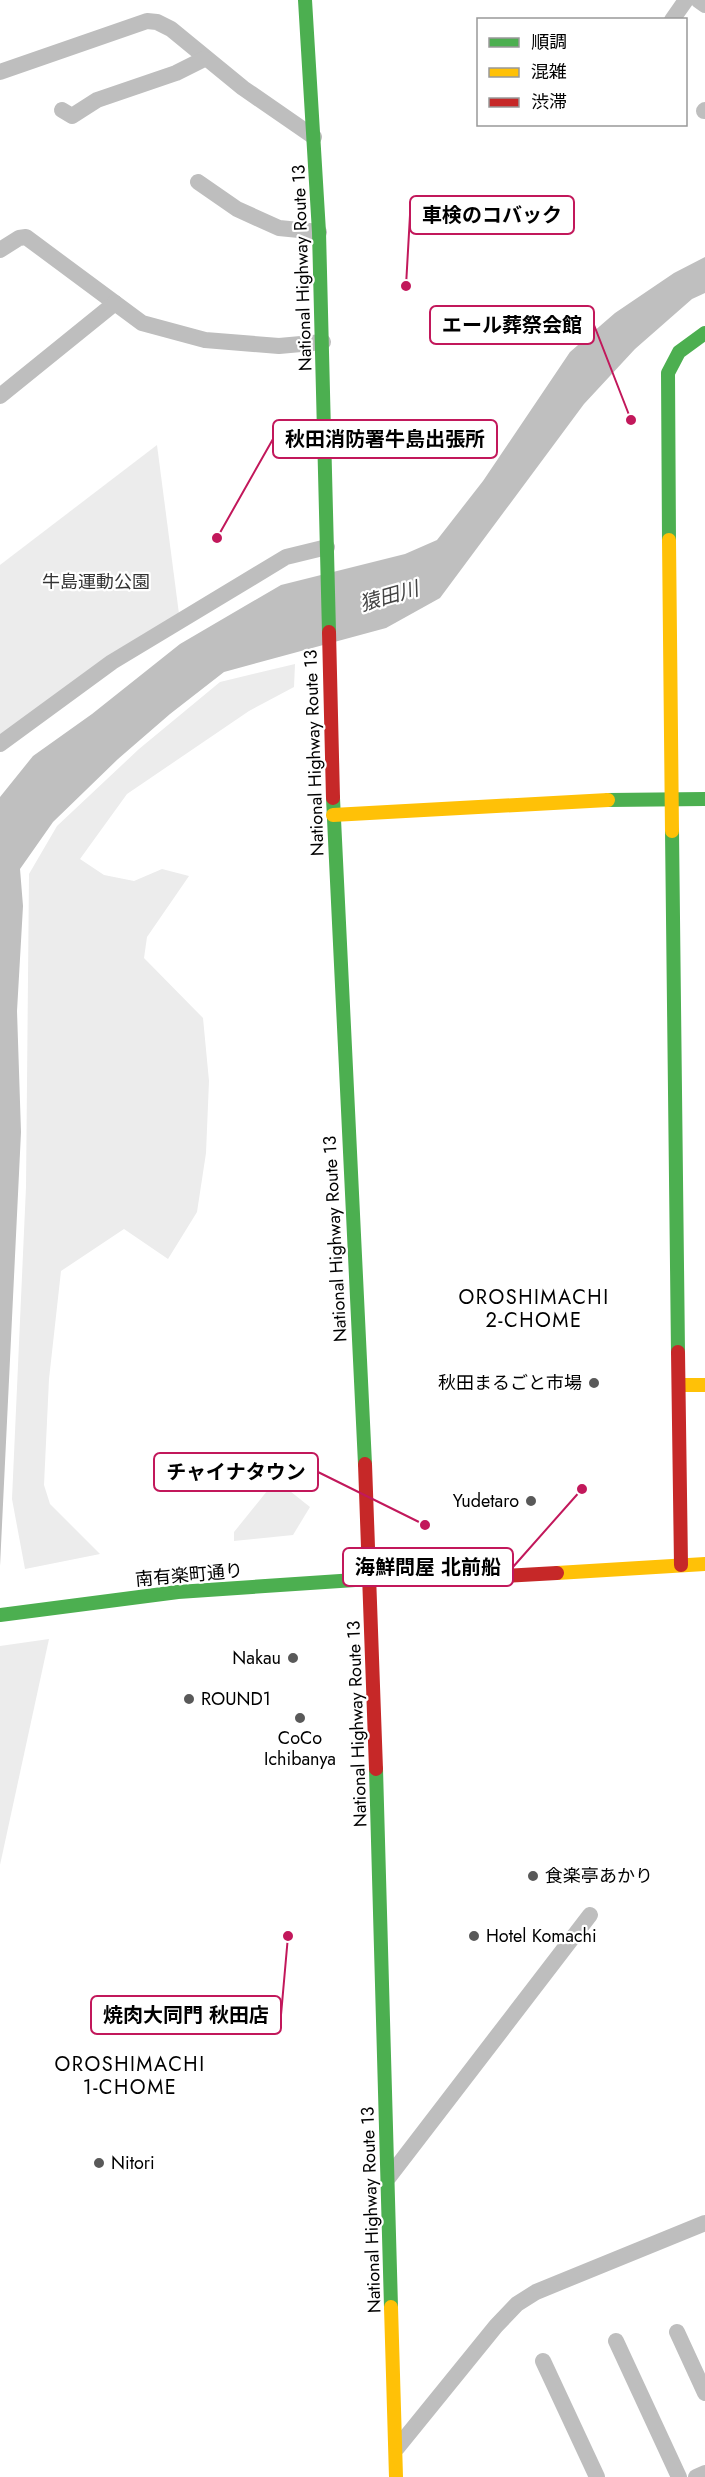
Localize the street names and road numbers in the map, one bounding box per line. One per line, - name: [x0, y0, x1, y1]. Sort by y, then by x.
- street label: National Highway Route 13: [285, 164, 319, 372]
- street label: National Highway Route 13: [297, 649, 331, 857]
- street label: National Highway Route 13: [317, 1135, 353, 1343]
- street label: 南有楽町通り: [134, 1557, 244, 1593]
- street label: National Highway Route 13: [340, 1620, 374, 1828]
- street label: National Highway Route 13: [354, 2106, 388, 2314]

